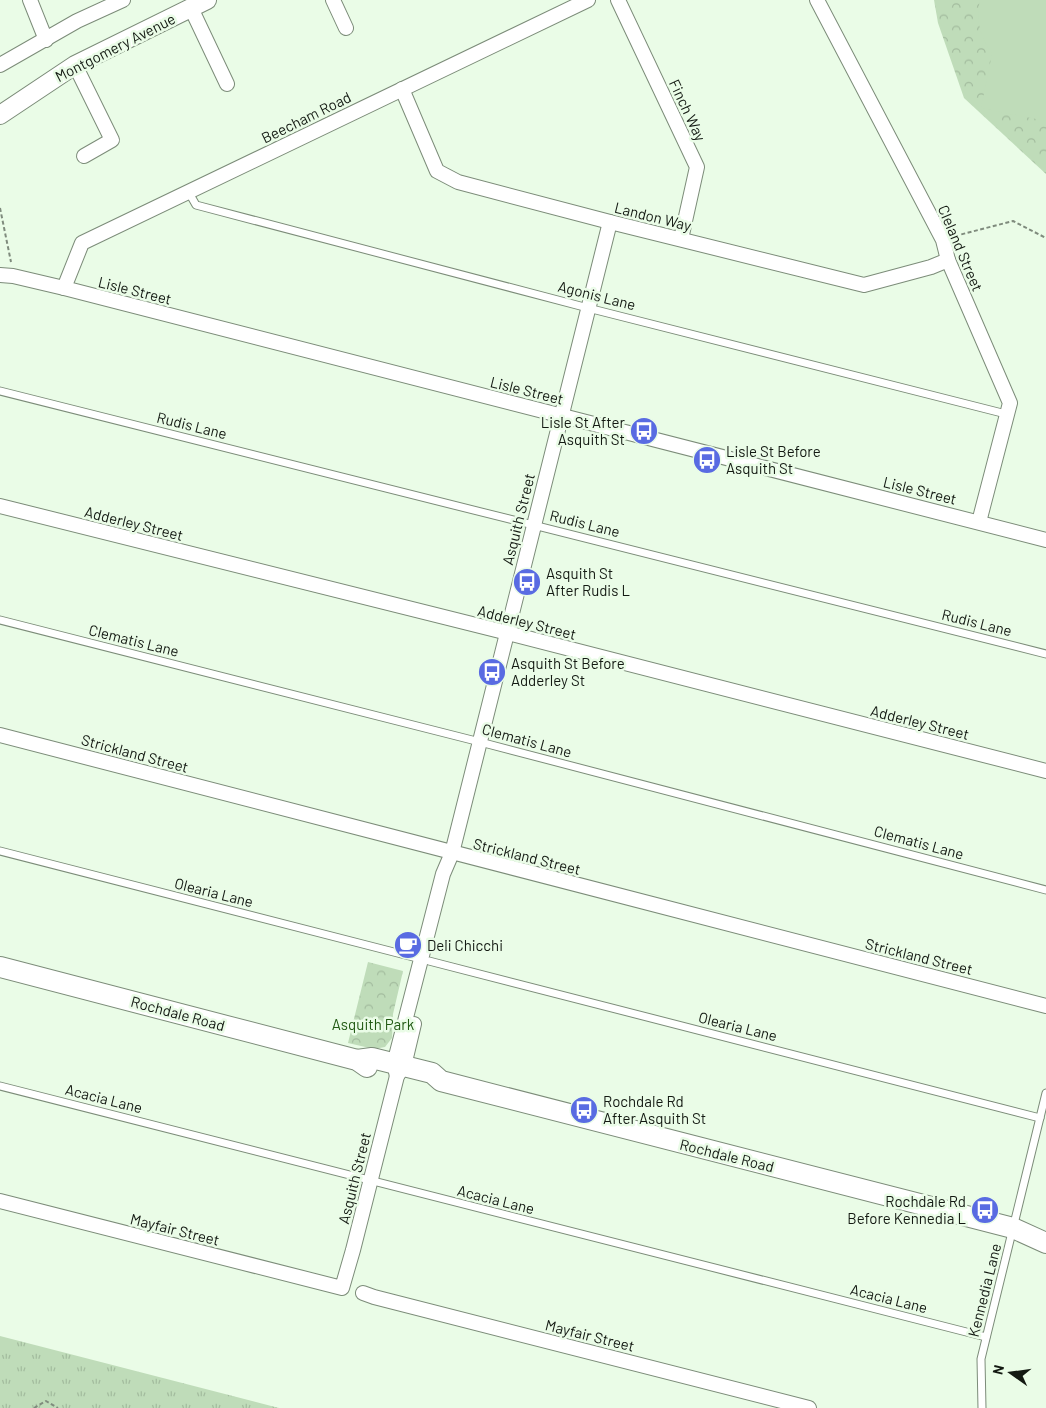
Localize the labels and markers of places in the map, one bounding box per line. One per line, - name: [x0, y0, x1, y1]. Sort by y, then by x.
- place label: Lisle St After Asquith St: [541, 413, 626, 448]
- bus stop icon: Lisle St After Asquith St: [629, 416, 659, 446]
- place label: Lisle St Before Asquith St: [726, 442, 821, 477]
- bus stop icon: Lisle St Before Asquith St: [692, 445, 722, 475]
- place label: Asquith St After Rudis L: [546, 564, 630, 599]
- bus stop icon: Asquith St After Rudis L: [512, 567, 542, 597]
- place label: Asquith St Before Adderley St: [511, 654, 625, 689]
- bus stop icon: Asquith St Before Adderley St: [477, 657, 507, 687]
- cafe icon: Deli Chicchi: [393, 930, 423, 960]
- place label: Deli Chicchi: [427, 936, 503, 954]
- place label: Rochdale Rd After Asquith St: [603, 1092, 706, 1127]
- bus stop icon: Rochdale Rd After Asquith St: [569, 1095, 599, 1125]
- place label: Rochdale Rd Before Kennedia L: [847, 1192, 966, 1227]
- bus stop icon: Rochdale Rd Before Kennedia L: [970, 1195, 1000, 1225]

